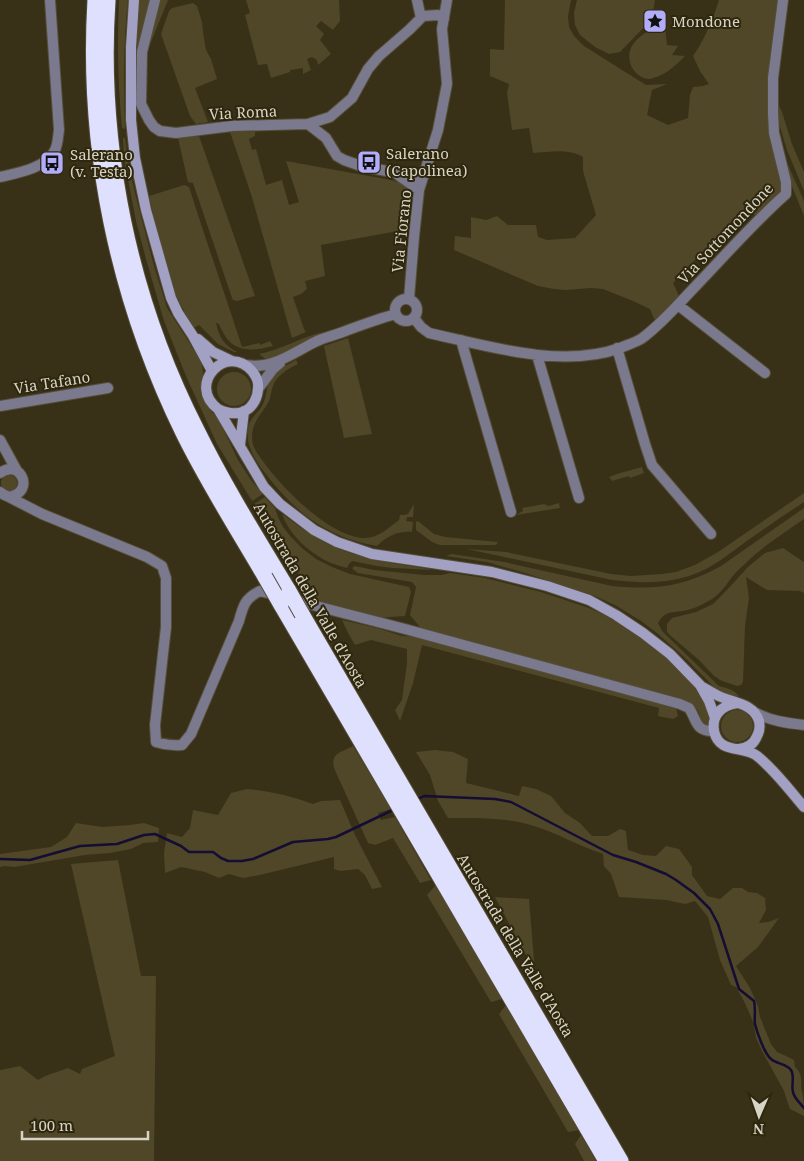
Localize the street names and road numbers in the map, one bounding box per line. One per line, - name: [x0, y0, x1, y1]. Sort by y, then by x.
- street label: Via Roma: [208, 100, 278, 124]
- street label: Via Sottomondone: [673, 178, 777, 288]
- street label: Via Fiorano: [387, 189, 415, 273]
- street label: Via Tafano: [13, 366, 91, 398]
- street label: Autostrada della Valle d'Aosta: [250, 499, 372, 691]
- street label: Autostrada della Valle d'Aosta: [453, 849, 579, 1041]

